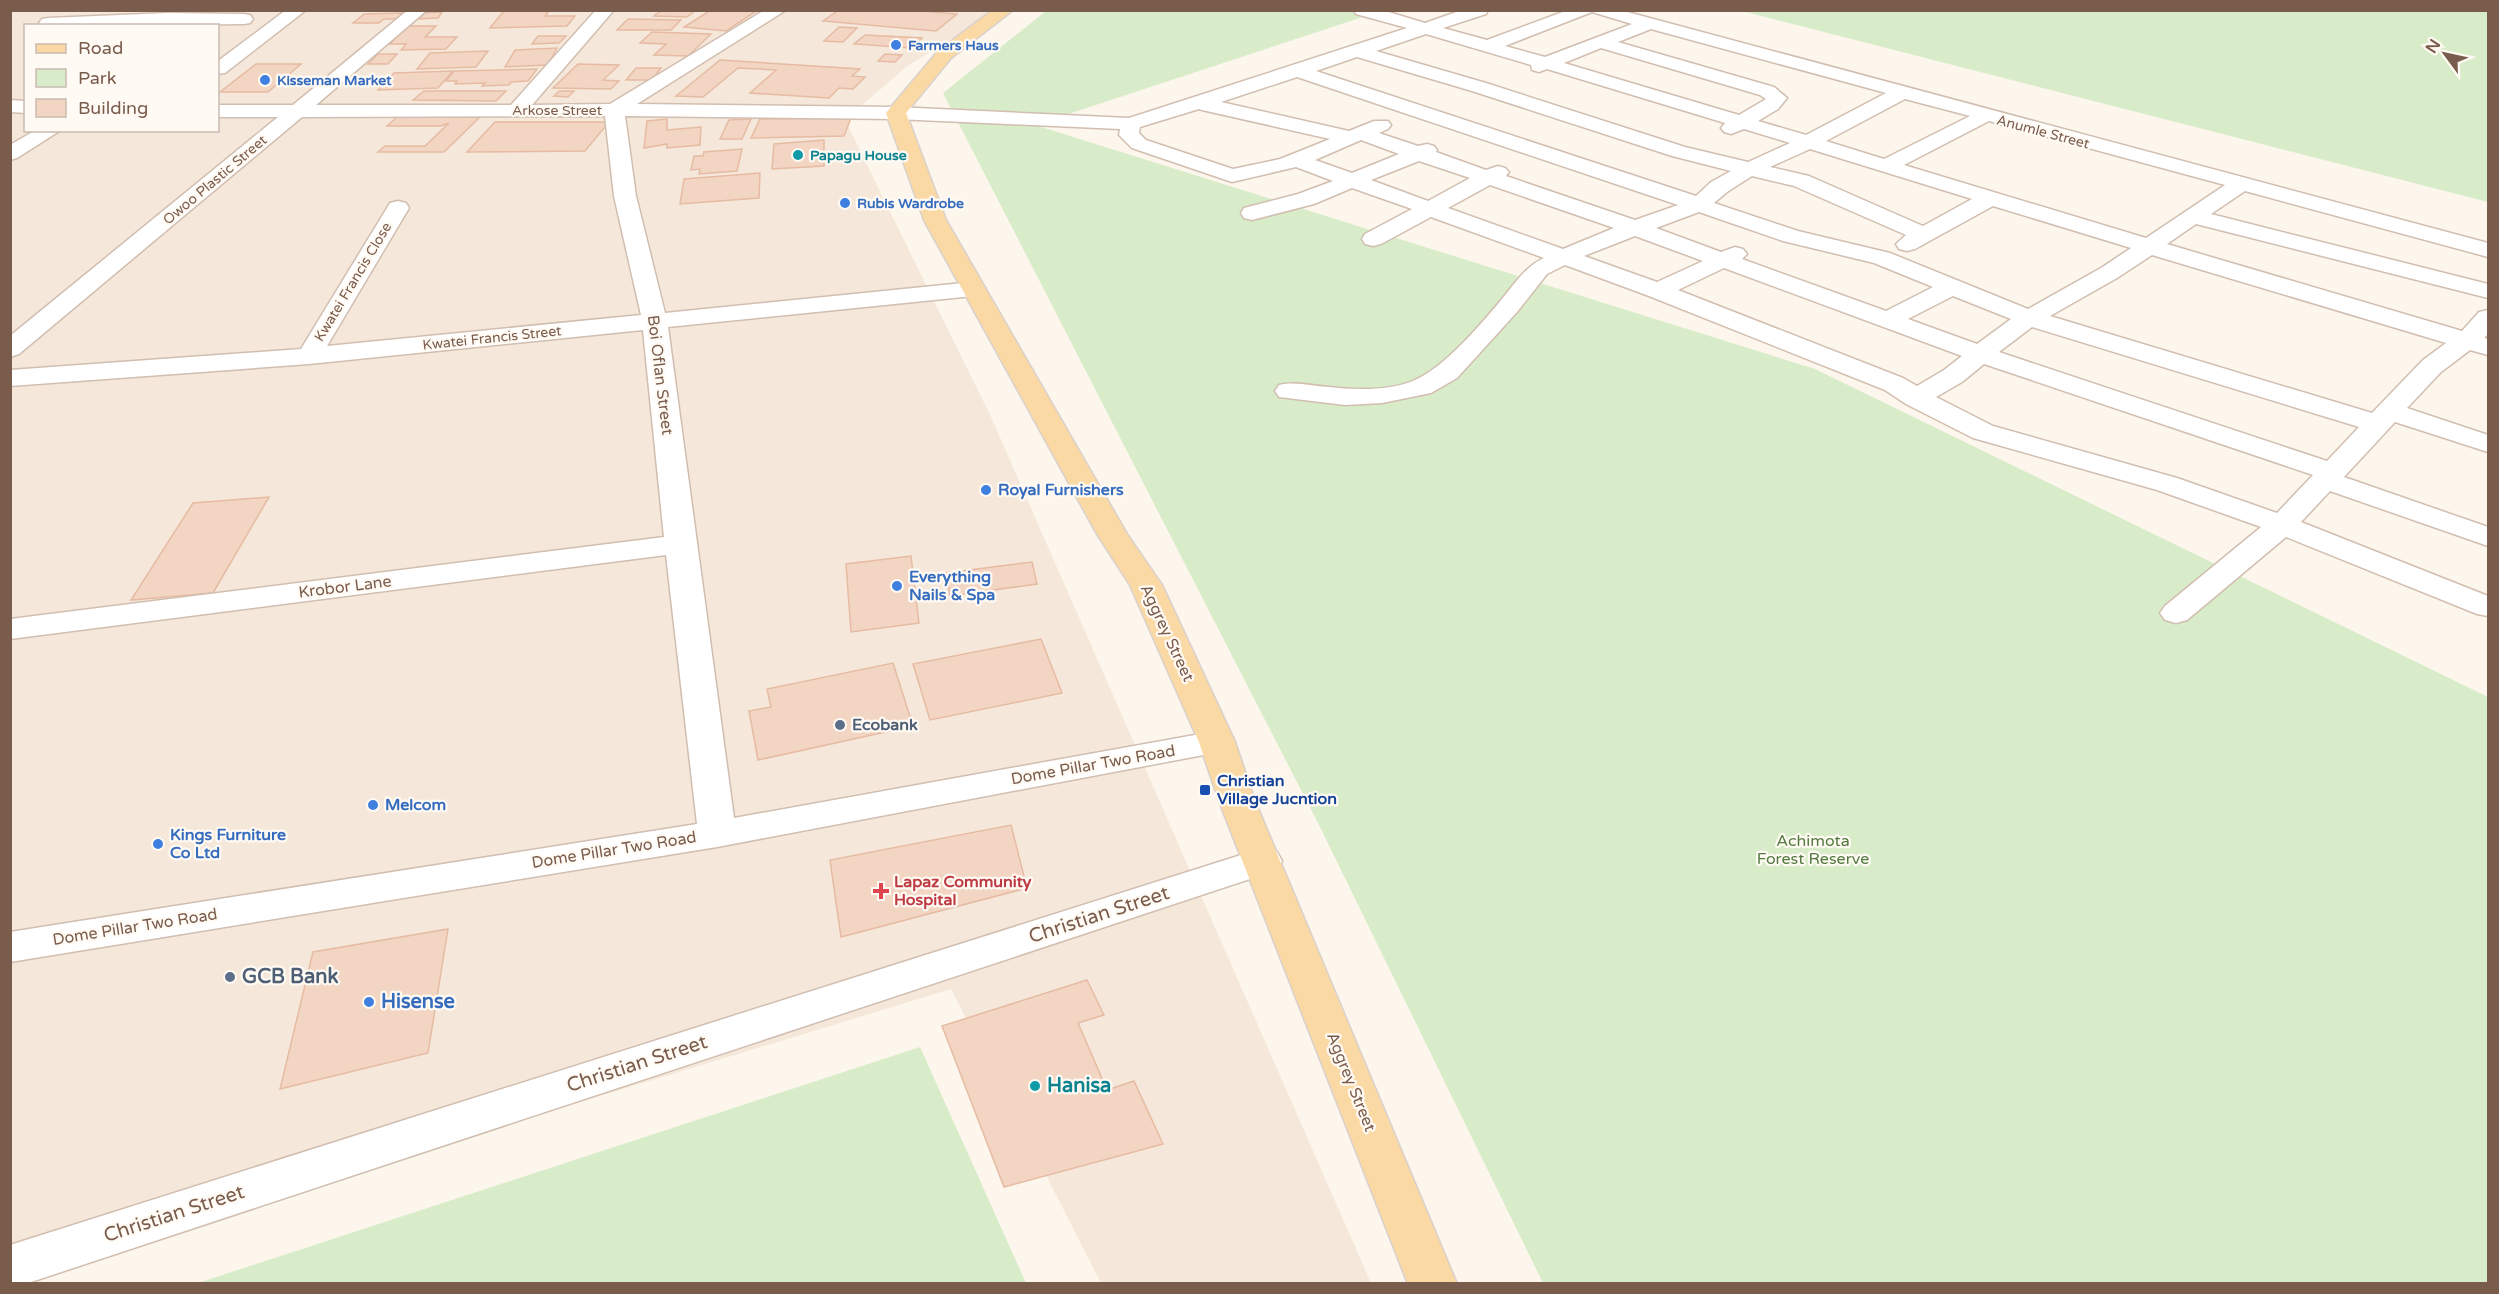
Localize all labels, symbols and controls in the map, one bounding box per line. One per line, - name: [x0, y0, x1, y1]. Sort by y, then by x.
- legend: [24, 24, 219, 132]
- north arrow: [2415, 24, 2475, 84]
- text: N: [2421, 36, 2445, 57]
- text: Road: [78, 37, 123, 59]
- place label: Farmers Haus: [908, 37, 999, 54]
- marker: Farmers Haus: [889, 38, 903, 52]
- text: Park: [78, 67, 117, 89]
- place label: Kisseman Market: [277, 72, 392, 89]
- marker: Kisseman Market: [258, 73, 272, 87]
- text: Building: [78, 97, 148, 119]
- street label: Arkose Street: [512, 102, 603, 119]
- street label: Anumle Street: [1995, 111, 2092, 153]
- street label: Owoo Plastic Street: [160, 131, 271, 228]
- place label: Papagu House: [810, 147, 907, 164]
- marker: Papagu House: [791, 148, 805, 162]
- place label: Rubis Wardrobe: [857, 195, 964, 212]
- marker: Rubis Wardrobe: [838, 196, 852, 210]
- street label: Kwatei Francis Close: [311, 219, 395, 345]
- street label: Boi Oflan Street: [643, 314, 677, 436]
- street label: Kwatei Francis Street: [422, 322, 563, 354]
- place label: Royal Furnishers: [998, 480, 1124, 500]
- marker: Royal Furnishers: [979, 483, 993, 497]
- place label: Everything Nails & Spa: [909, 567, 995, 605]
- street label: Krobor Lane: [297, 571, 393, 603]
- marker: Everything Nails & Spa: [890, 579, 904, 593]
- street label: Aggrey Street: [1136, 581, 1198, 685]
- place label: Ecobank: [852, 715, 918, 735]
- marker: Ecobank: [833, 718, 847, 732]
- street label: Dome Pillar Two Road: [1009, 741, 1177, 789]
- place label: Christian Village Jucntion: [1217, 771, 1337, 809]
- marker: Christian Village Jucntion: [1198, 783, 1212, 797]
- place label: Melcom: [385, 795, 446, 815]
- marker: Melcom: [366, 798, 380, 812]
- place label: Kings Furniture Co Ltd: [170, 825, 286, 863]
- street label: Dome Pillar Two Road: [530, 827, 698, 873]
- park label: Achimota Forest Reserve: [1757, 831, 1869, 869]
- marker: Kings Furniture Co Ltd: [151, 837, 165, 851]
- place label: Lapaz Community Hospital: [894, 872, 1032, 910]
- street label: Christian Street: [1026, 881, 1173, 949]
- marker: Lapaz Community Hospital: [872, 882, 890, 900]
- street label: Dome Pillar Two Road: [51, 904, 219, 950]
- place label: GCB Bank: [242, 965, 338, 989]
- marker: GCB Bank: [223, 970, 237, 984]
- place label: Hisense: [381, 990, 455, 1014]
- marker: Hisense: [362, 995, 376, 1009]
- street label: Aggrey Street: [1322, 1029, 1380, 1135]
- street label: Christian Street: [564, 1030, 711, 1098]
- place label: Hanisa: [1047, 1074, 1111, 1098]
- marker: Hanisa: [1028, 1079, 1042, 1093]
- street label: Christian Street: [101, 1180, 248, 1248]

